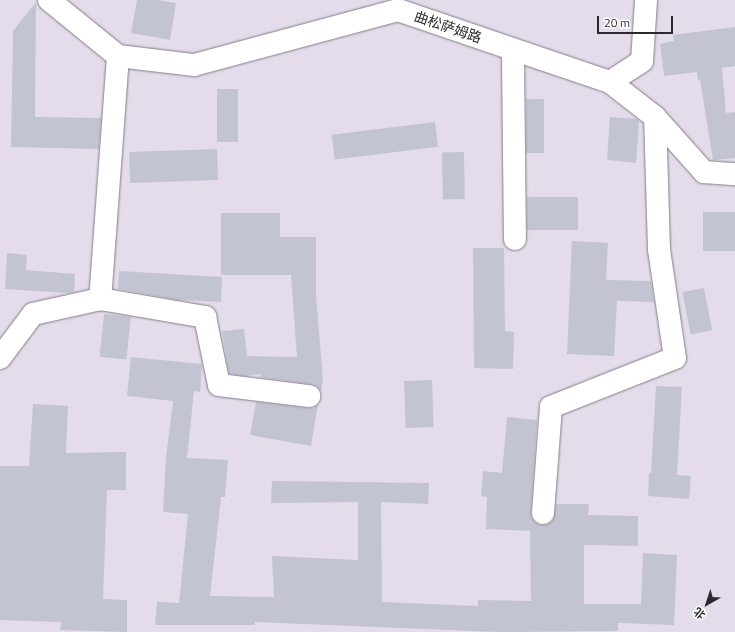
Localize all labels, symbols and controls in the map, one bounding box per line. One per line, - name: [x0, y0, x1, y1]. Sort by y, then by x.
- street label: 曲松萨姆路: [412, 8, 484, 46]
- scale bar: [599, 8, 675, 34]
- text: 20 m: [604, 13, 630, 32]
- north arrow: [687, 584, 727, 624]
- text: 北: [690, 604, 709, 623]

